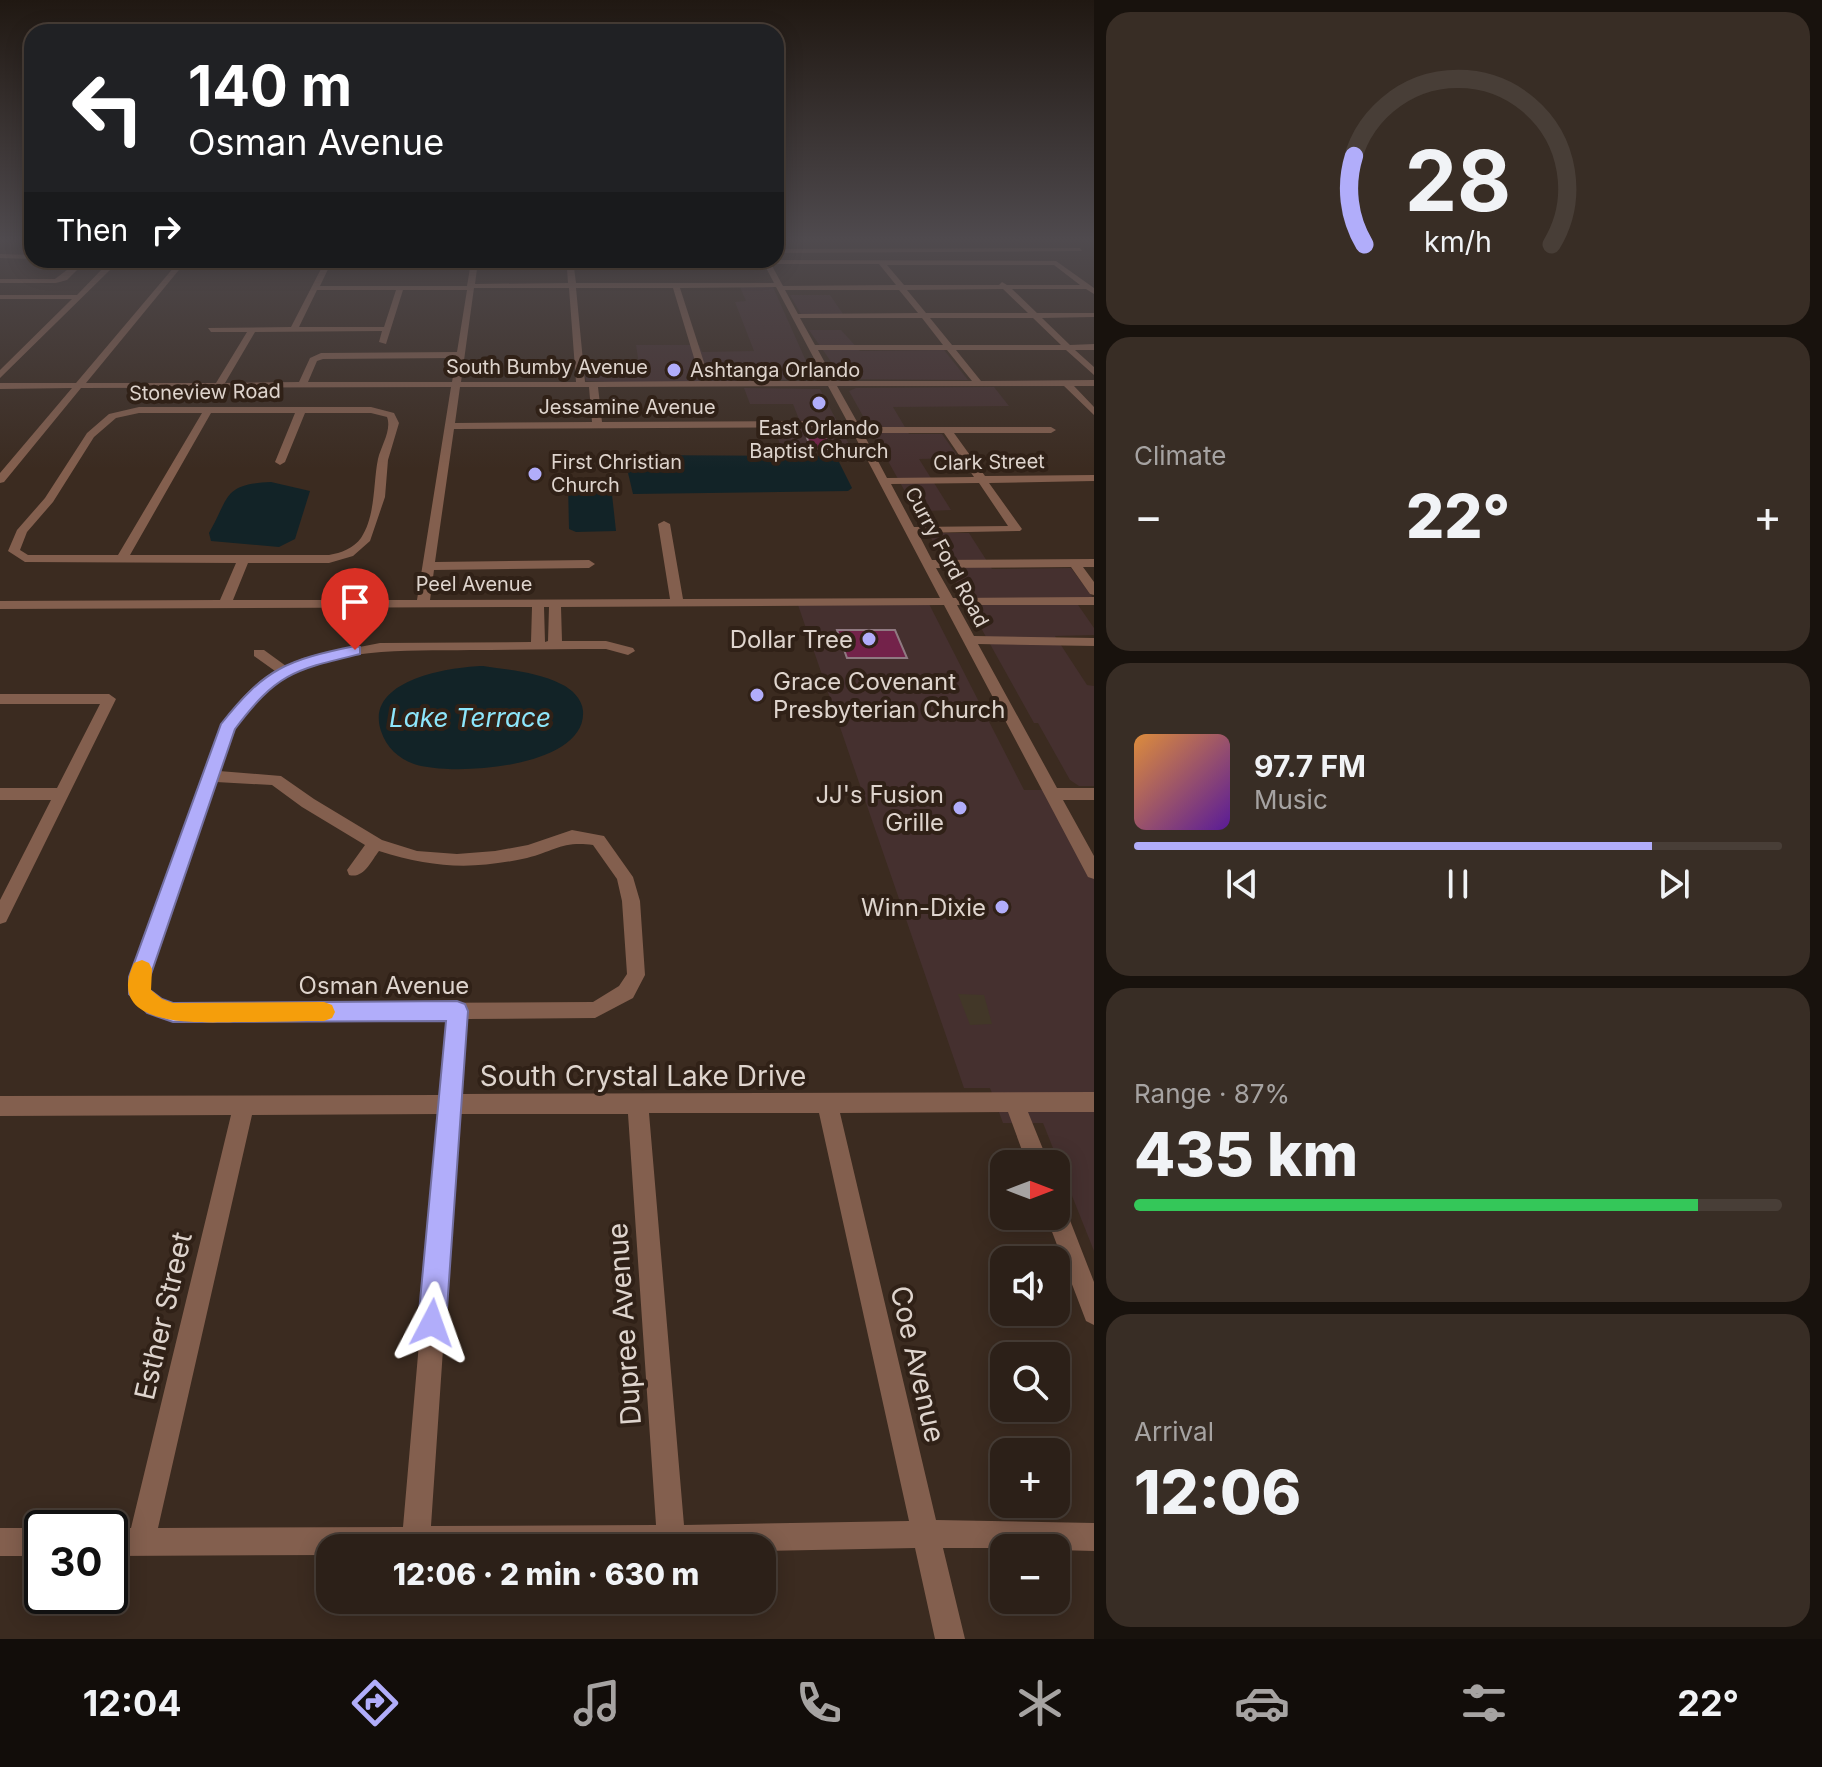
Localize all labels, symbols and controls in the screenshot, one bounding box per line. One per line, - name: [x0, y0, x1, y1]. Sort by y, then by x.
- text: 140 m: [188, 52, 352, 120]
- icon: left: [56, 56, 160, 160]
- text: Osman Avenue: [188, 120, 444, 164]
- text: 28: [1405, 129, 1511, 230]
- icon: right: [144, 208, 188, 252]
- text: Then: [56, 212, 128, 248]
- text: km/h: [1424, 224, 1492, 259]
- street label: South Bumby Avenue: [446, 355, 648, 379]
- place label: Ashtanga Orlando: [690, 358, 860, 382]
- marker: Ashtanga Orlando: [665, 361, 683, 379]
- street label: Stoneview Road: [129, 379, 281, 405]
- marker: East Orlando Baptist Church: [810, 394, 828, 412]
- street label: Jessamine Avenue: [538, 395, 716, 419]
- place label: East Orlando Baptist Church: [749, 416, 889, 463]
- text: Climate: [1134, 440, 1226, 471]
- street label: Clark Street: [933, 449, 1045, 475]
- place label: First Christian Church: [551, 450, 682, 497]
- marker: First Christian Church: [526, 465, 544, 483]
- text: 22°: [1406, 480, 1510, 552]
- street label: Curry Ford Road: [900, 483, 994, 631]
- text: −: [1134, 489, 1163, 543]
- text: +: [1753, 489, 1782, 543]
- pin: [321, 568, 389, 650]
- street label: Peel Avenue: [416, 572, 532, 596]
- icon: arrive: [333, 580, 377, 624]
- place label: Dollar Tree: [730, 625, 853, 654]
- marker: Dollar Tree: [860, 630, 878, 648]
- place label: Grace Covenant Presbyterian Church: [773, 667, 1005, 724]
- marker: Grace Covenant Presbyterian Church: [748, 686, 766, 704]
- water label: Lake Terrace: [389, 702, 551, 733]
- text: 97.7 FM: [1254, 748, 1366, 784]
- place label: JJ's Fusion Grille: [815, 780, 944, 837]
- text: Music: [1254, 784, 1328, 815]
- marker: JJ's Fusion Grille: [951, 799, 969, 817]
- icon: previous: [1220, 862, 1264, 906]
- icon: pause: [1436, 862, 1480, 906]
- icon: next: [1652, 862, 1696, 906]
- place label: Winn-Dixie: [861, 893, 986, 922]
- marker: Winn-Dixie: [993, 898, 1011, 916]
- street label: Osman Avenue: [299, 971, 469, 1000]
- street label: South Crystal Lake Drive: [480, 1059, 806, 1093]
- text: Range · 87%: [1134, 1078, 1290, 1109]
- text: 435 km: [1134, 1118, 1358, 1190]
- north arrow: [990, 1150, 1070, 1230]
- map controls: [990, 1150, 1070, 1614]
- street label: Dupree Avenue: [600, 1222, 648, 1426]
- street label: Esther Street: [127, 1229, 199, 1403]
- button: sound: [990, 1246, 1070, 1326]
- position arrow: [390, 1281, 474, 1365]
- street label: Coe Avenue: [883, 1282, 953, 1446]
- button: search: [990, 1342, 1070, 1422]
- text: Arrival: [1134, 1416, 1214, 1447]
- button: +: [990, 1438, 1070, 1518]
- text: 12:06: [1134, 1456, 1301, 1528]
- speed limit sign: 30: [24, 1510, 128, 1614]
- button: −: [990, 1534, 1070, 1614]
- text: 12:06 · 2 min · 630 m: [393, 1556, 699, 1592]
- icon: directions: [347, 1675, 403, 1731]
- icon: music: [569, 1675, 625, 1731]
- icon: phone: [791, 1675, 847, 1731]
- icon: climate: [1012, 1675, 1068, 1731]
- icon: car: [1234, 1675, 1290, 1731]
- icon: filters: [1456, 1675, 1512, 1731]
- text: 12:04: [83, 1681, 182, 1725]
- text: 22°: [1677, 1681, 1739, 1725]

